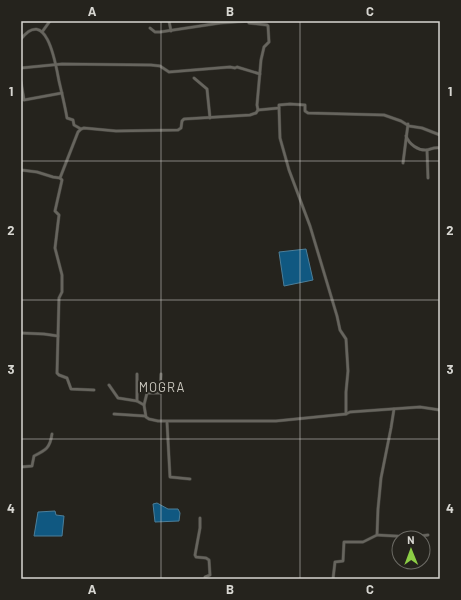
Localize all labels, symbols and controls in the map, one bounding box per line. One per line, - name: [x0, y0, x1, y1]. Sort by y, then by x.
- text: A: [88, 3, 97, 19]
- text: B: [226, 3, 234, 19]
- text: C: [366, 3, 374, 19]
- text: 1: [9, 83, 13, 99]
- text: 1: [448, 83, 452, 99]
- text: 2: [7, 222, 15, 238]
- text: 2: [446, 222, 454, 238]
- text: 3: [7, 361, 15, 377]
- text: 3: [446, 361, 454, 377]
- district label: MOGRA: [139, 379, 185, 395]
- text: 4: [7, 500, 15, 516]
- text: 4: [446, 500, 454, 516]
- north arrow: [391, 530, 431, 570]
- text: N: [407, 533, 415, 546]
- text: A: [88, 581, 97, 597]
- text: B: [226, 581, 234, 597]
- text: C: [366, 581, 374, 597]

